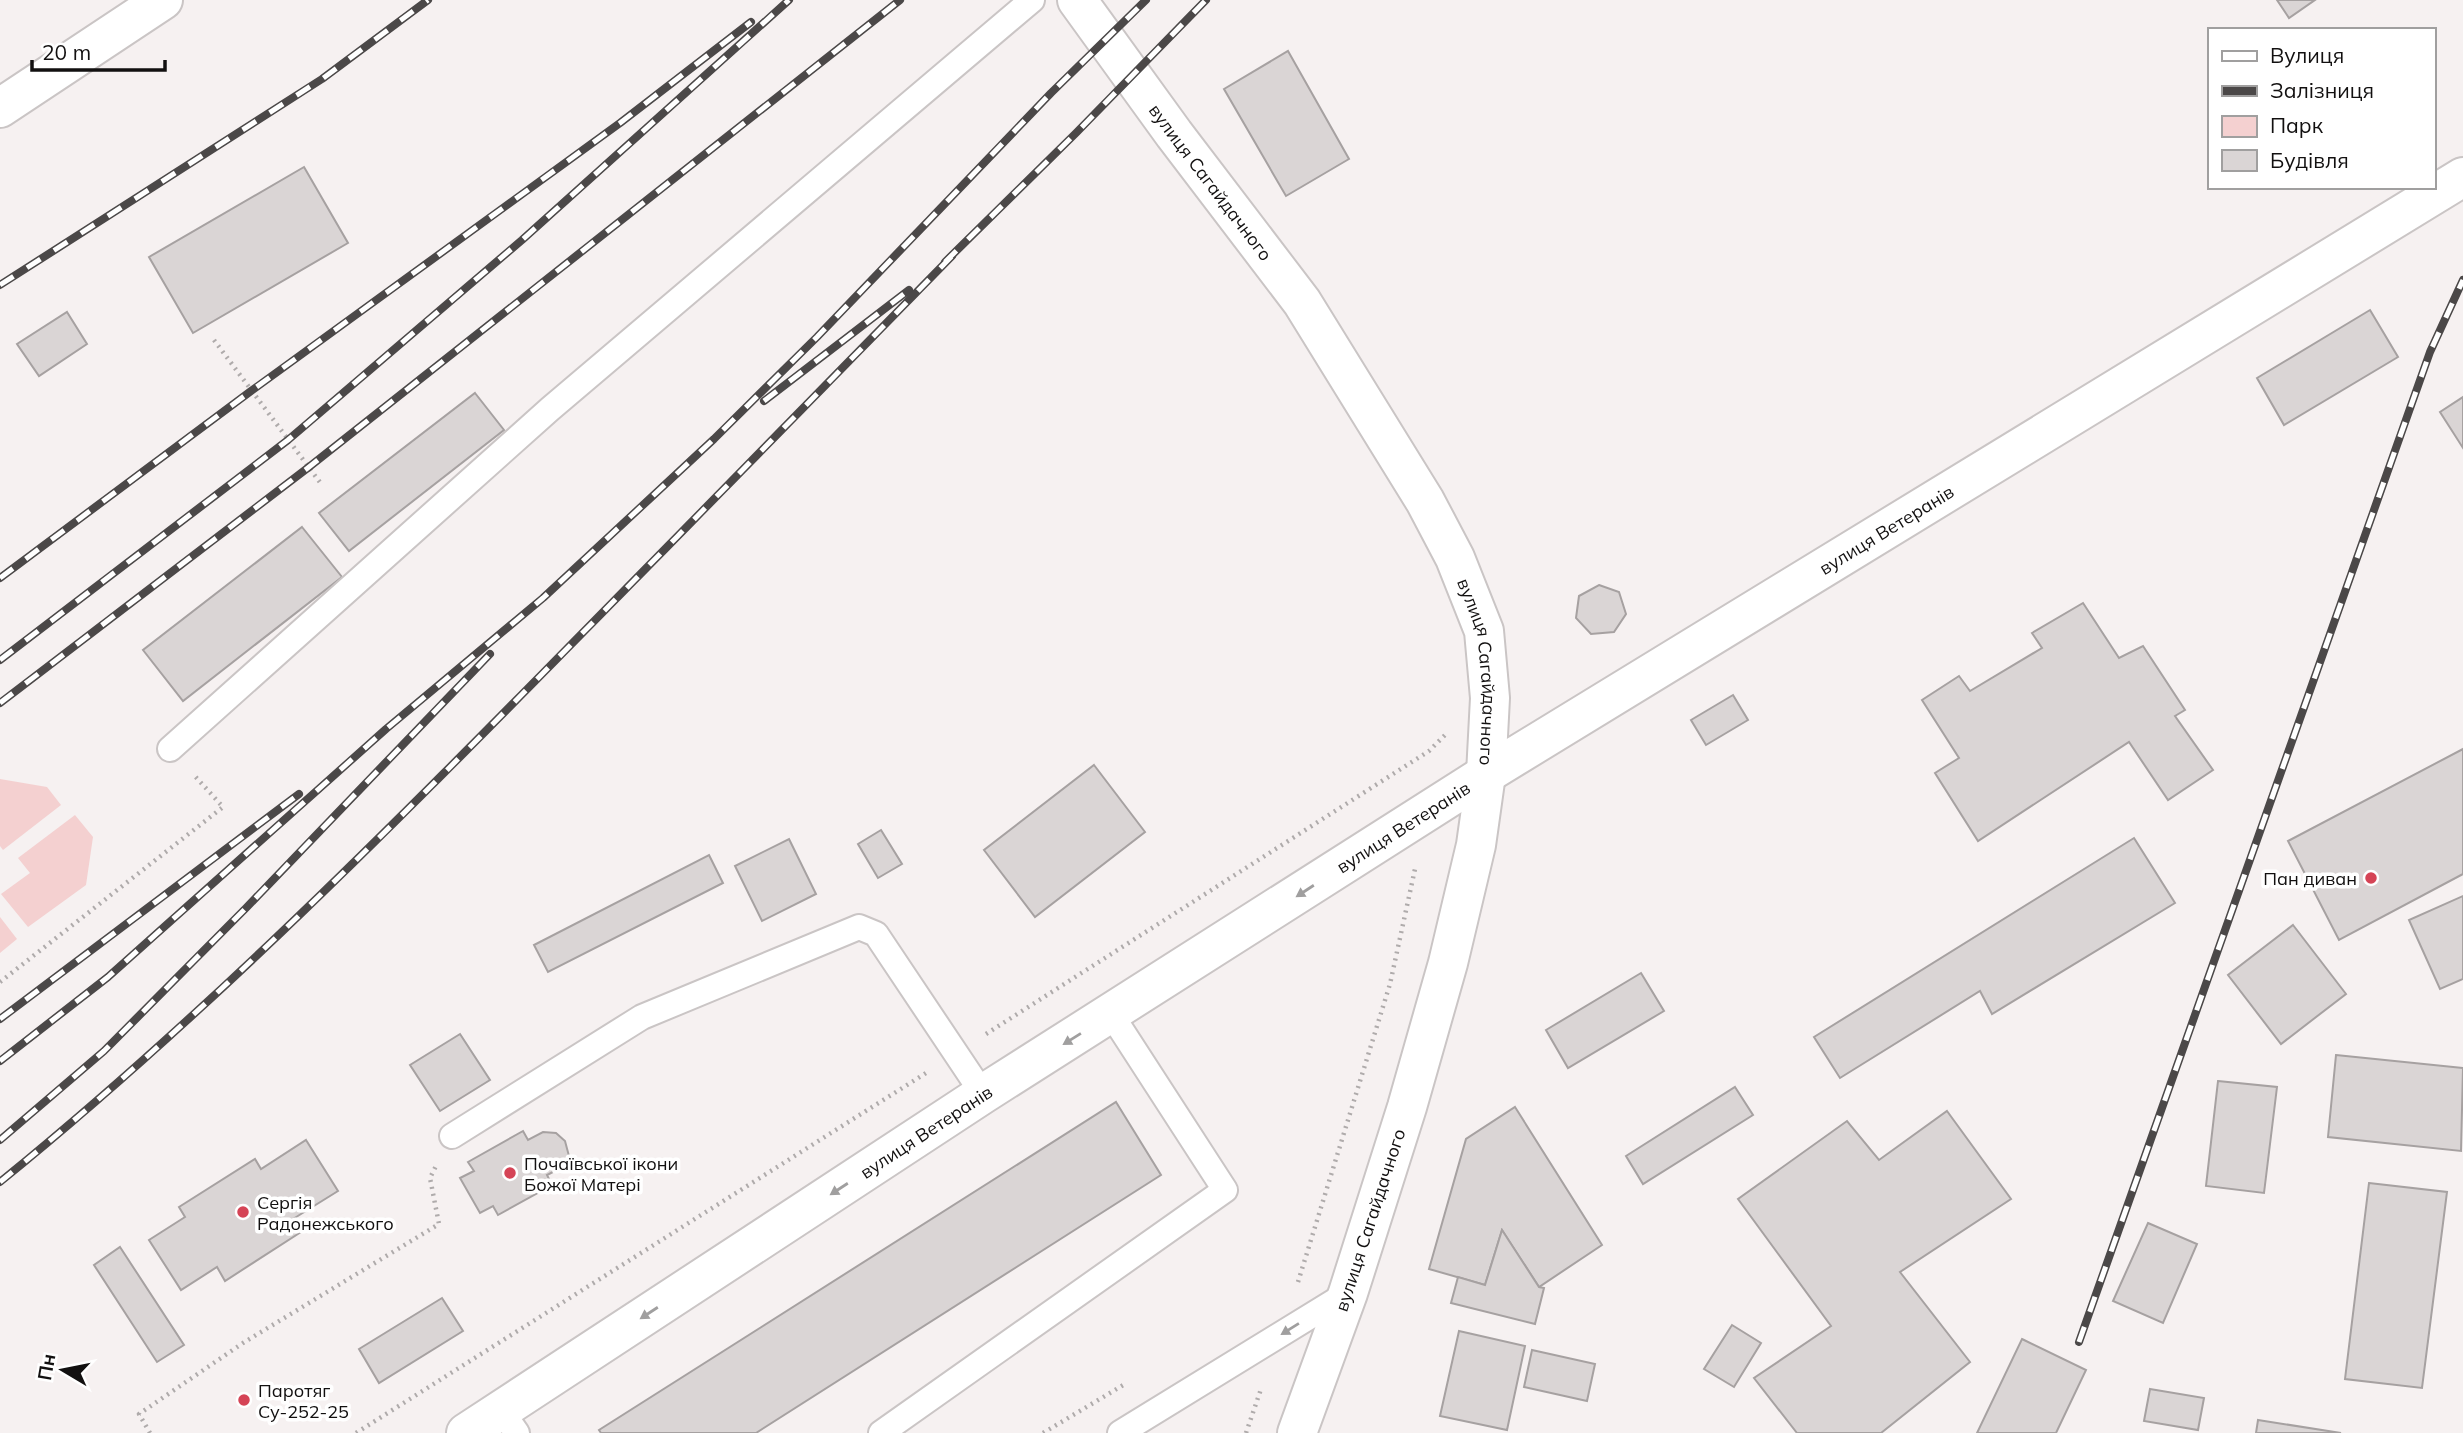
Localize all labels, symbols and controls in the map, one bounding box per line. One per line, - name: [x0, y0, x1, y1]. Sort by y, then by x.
- scale bar: [32, 28, 164, 72]
- legend: [2208, 28, 2435, 189]
- text: 20 m: [42, 39, 91, 65]
- text: Вулиця: [2270, 42, 2344, 68]
- text: Залізниця: [2270, 77, 2374, 103]
- street label: вулиця Сагайдачного: [1144, 99, 1278, 265]
- text: Парк: [2270, 112, 2324, 138]
- text: Будівля: [2270, 147, 2349, 173]
- street label: вулиця Ветеранів: [1815, 480, 1958, 579]
- street label: вулиця Сагайдачного: [1453, 575, 1502, 766]
- street label: вулиця Ветеранів: [1332, 776, 1474, 878]
- place label: Пан диван: [2263, 867, 2357, 890]
- marker: Пан диван: [2363, 870, 2379, 886]
- one-way arrow: [1295, 885, 1315, 898]
- one-way arrow: [1062, 1033, 1081, 1046]
- street label: вулиця Ветеранів: [855, 1080, 996, 1183]
- street label: вулиця Сагайдачного: [1330, 1126, 1410, 1314]
- place label: Почаївської ікони Божої Матері: [524, 1152, 678, 1196]
- marker: Почаївської ікони Божої Матері: [502, 1165, 518, 1181]
- one-way arrow: [829, 1182, 849, 1195]
- place label: Сергія Радонежського: [257, 1191, 394, 1235]
- marker: Сергія Радонежського: [235, 1204, 251, 1220]
- one-way arrow: [639, 1307, 659, 1320]
- one-way arrow: [1280, 1322, 1299, 1335]
- north arrow: [28, 1335, 98, 1405]
- text: Пн: [32, 1352, 60, 1382]
- place label: Паротяг Су-252-25: [258, 1379, 349, 1423]
- marker: Паротяг Су-252-25: [236, 1392, 252, 1408]

